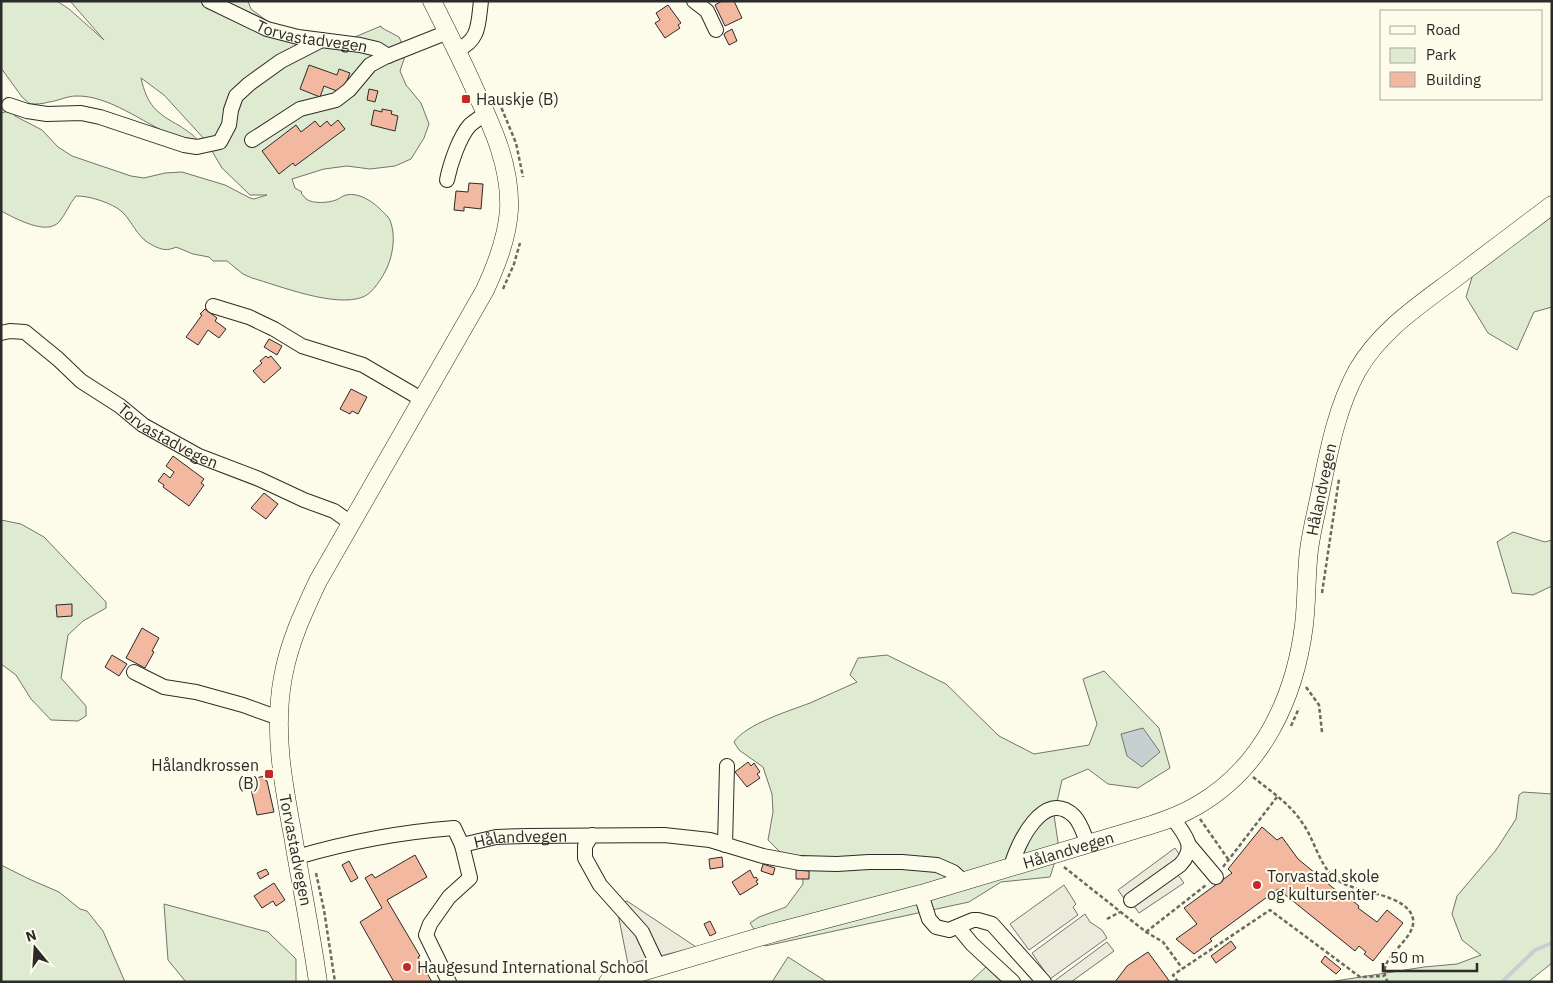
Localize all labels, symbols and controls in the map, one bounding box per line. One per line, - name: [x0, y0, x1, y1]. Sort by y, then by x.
- legend: [1380, 10, 1543, 100]
- street label: Torvastadvegen: [253, 15, 370, 57]
- text: Road: [1426, 20, 1461, 39]
- text: Park: [1426, 45, 1456, 64]
- text: Building: [1426, 70, 1481, 89]
- place label: Hauskje (B): [476, 89, 559, 109]
- marker: Hauskje (B): [460, 93, 472, 105]
- street label: Torvastadvegen: [114, 398, 221, 472]
- street label: Hålandvegen: [1301, 441, 1341, 537]
- place label: Hålandkrossen (B): [151, 755, 259, 793]
- marker: Hålandkrossen (B): [263, 768, 275, 780]
- street label: Torvastadvegen: [275, 793, 317, 907]
- street label: Hålandvegen: [472, 826, 567, 852]
- street label: Hålandvegen: [1020, 827, 1116, 873]
- place label: Torvastad skole og kultursenter: [1267, 866, 1380, 904]
- marker: Torvastad skole og kultursenter: [1251, 879, 1263, 891]
- north arrow: [10, 923, 60, 973]
- text: N: [23, 926, 39, 946]
- scale bar: [1383, 940, 1477, 972]
- text: 50 m: [1390, 948, 1425, 967]
- place label: Haugesund International School: [417, 957, 648, 977]
- marker: Haugesund International School: [401, 961, 413, 973]

